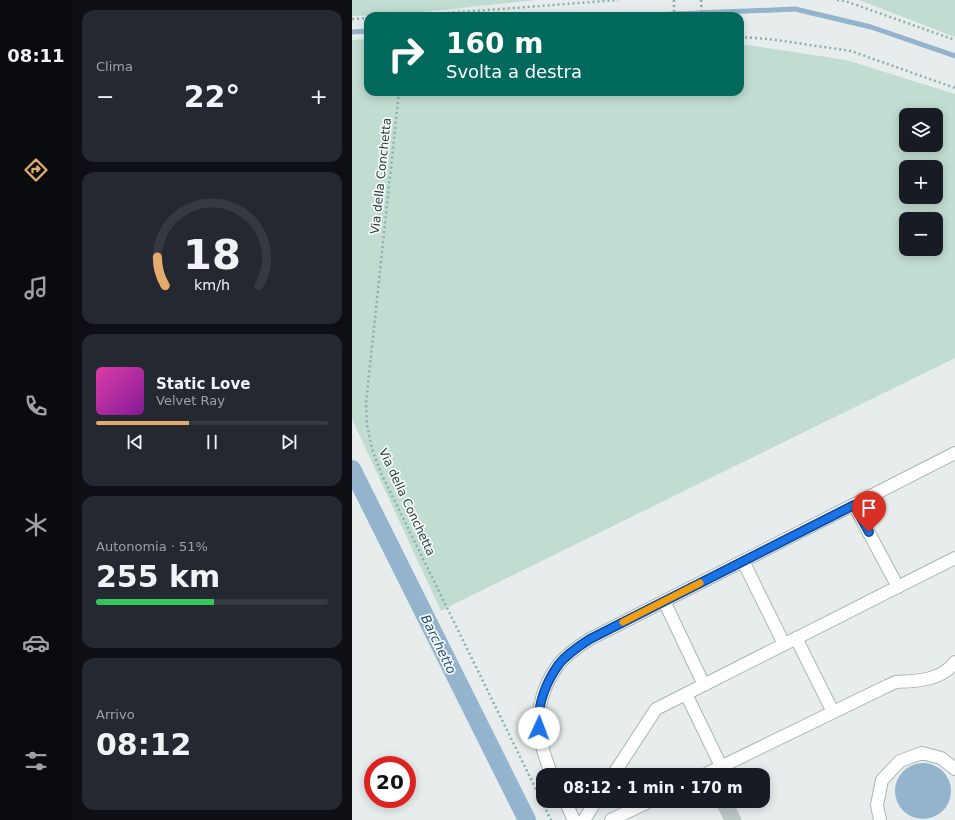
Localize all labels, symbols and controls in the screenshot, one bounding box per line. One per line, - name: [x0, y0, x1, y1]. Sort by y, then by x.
- text: 160 m: [446, 27, 543, 60]
- icon: right: [380, 28, 432, 80]
- text: 08:11: [7, 45, 65, 66]
- text: Clima: [96, 59, 133, 74]
- text: Svolta a destra: [446, 61, 582, 82]
- text: 22°: [184, 79, 240, 114]
- text: −: [96, 84, 114, 109]
- text: +: [310, 84, 328, 109]
- map controls: [899, 108, 943, 256]
- button: layers: [899, 108, 943, 152]
- street label: Via della Conchetta: [368, 117, 394, 235]
- icon: directions: [22, 156, 50, 184]
- button: +: [899, 160, 943, 204]
- button: −: [899, 212, 943, 256]
- text: 18: [183, 230, 241, 279]
- icon: music: [22, 274, 50, 302]
- text: km/h: [194, 277, 230, 293]
- text: Static Love: [156, 375, 250, 393]
- icon: phone: [22, 392, 50, 420]
- text: Velvet Ray: [156, 393, 225, 408]
- icon: previous: [124, 431, 146, 453]
- icon: pause: [201, 431, 223, 453]
- icon: next: [278, 431, 300, 453]
- street label: Via della Conchetta: [376, 446, 438, 558]
- pin: [852, 491, 886, 532]
- icon: arrive: [858, 497, 880, 519]
- icon: climate: [22, 511, 50, 539]
- text: Autonomia · 51%: [96, 539, 208, 554]
- text: 255 km: [96, 559, 220, 594]
- water label: Barchetto: [418, 612, 459, 676]
- icon: car: [22, 629, 50, 657]
- text: Arrivo: [96, 707, 135, 722]
- position arrow: [518, 707, 560, 749]
- text: 08:12: [96, 727, 192, 762]
- icon: filters: [22, 747, 50, 775]
- speed limit sign: 20: [364, 756, 416, 808]
- text: 08:12 · 1 min · 170 m: [563, 779, 743, 797]

